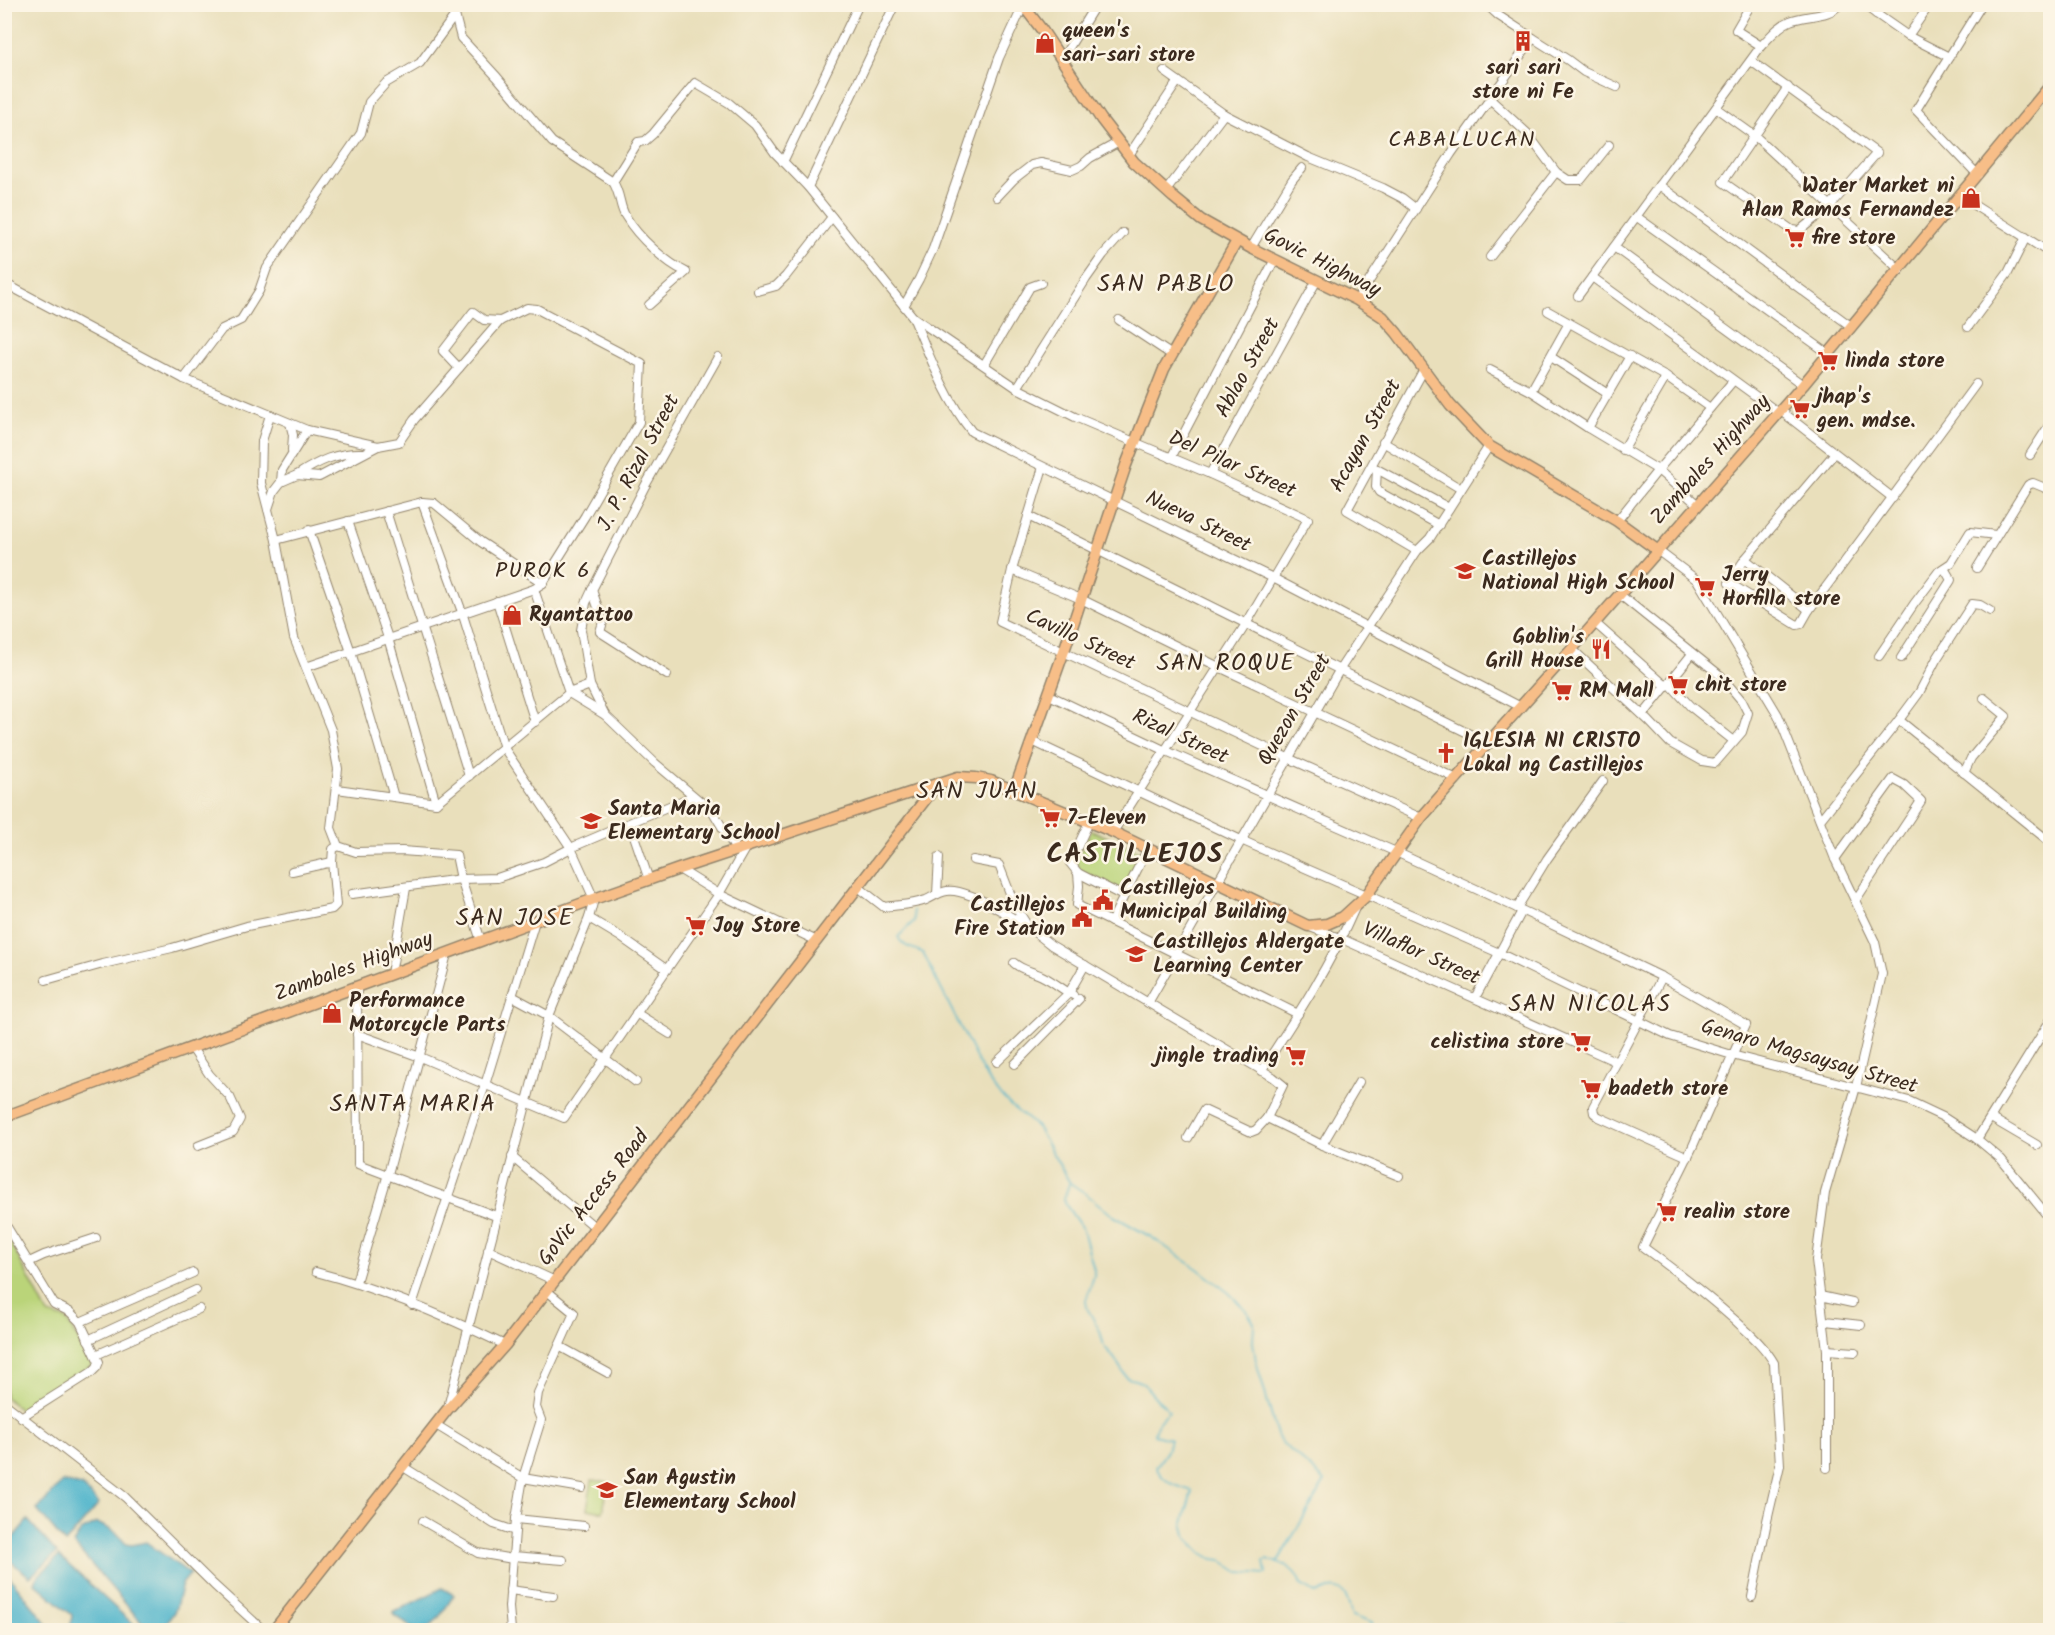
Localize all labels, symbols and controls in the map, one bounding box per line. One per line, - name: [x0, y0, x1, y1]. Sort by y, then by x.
- place label: queen's sari-sari store: [1062, 15, 1195, 72]
- building icon: sari sari store ni Fe: [1511, 29, 1535, 53]
- shop icon: queen's sari-sari store: [1033, 31, 1057, 55]
- place label: sari sari store ni Fe: [1472, 52, 1574, 109]
- district label: CABALLUCAN: [1388, 123, 1536, 158]
- place label: Water Market ni Alan Ramos Fernandez: [1742, 170, 1955, 227]
- shop icon: Water Market ni Alan Ramos Fernandez: [1959, 186, 1983, 210]
- street label: Govic Highway: [1257, 219, 1387, 307]
- place label: fire store: [1811, 222, 1896, 255]
- supermarket icon: fire store: [1783, 226, 1807, 250]
- district label: SAN PABLO: [1097, 265, 1235, 304]
- street label: Ablao Street: [1207, 311, 1290, 424]
- place label: linda store: [1845, 345, 1945, 378]
- supermarket icon: linda store: [1816, 349, 1840, 373]
- street label: Acayan Street: [1321, 373, 1411, 498]
- place label: jhap's gen. mdse.: [1811, 381, 1916, 438]
- street label: Zambales Highway: [1643, 387, 1779, 533]
- street label: J. P. Rizal Street: [589, 388, 689, 537]
- supermarket icon: jhap's gen. mdse.: [1788, 397, 1812, 421]
- street label: Del Pilar Street: [1163, 422, 1302, 508]
- street label: Nueva Street: [1139, 482, 1257, 562]
- place label: Castillejos National High School: [1482, 543, 1674, 600]
- district label: PUROK 6: [495, 554, 591, 589]
- school or university icon: Castillejos National High School: [1453, 559, 1477, 583]
- place label: Jerry Horfilla store: [1722, 559, 1840, 616]
- supermarket icon: Jerry Horfilla store: [1693, 575, 1717, 599]
- place label: Ryantattoo: [529, 599, 634, 632]
- street label: Cavillo Street: [1020, 600, 1141, 680]
- shop icon: Ryantattoo: [500, 603, 524, 627]
- place label: Goblin's Grill House: [1486, 621, 1584, 678]
- restaurant icon: Goblin's Grill House: [1589, 637, 1613, 661]
- district label: SAN ROQUE: [1156, 644, 1296, 683]
- street label: Quezon Street: [1250, 647, 1341, 772]
- place label: chit store: [1695, 669, 1787, 702]
- supermarket icon: chit store: [1666, 673, 1690, 697]
- place label: RM Mall: [1579, 675, 1654, 708]
- supermarket icon: RM Mall: [1550, 679, 1574, 703]
- street label: Rizal Street: [1126, 700, 1235, 774]
- place label: IGLESIA NI CRISTO Lokal ng Castillejos: [1463, 725, 1643, 782]
- church icon: IGLESIA NI CRISTO Lokal ng Castillejos: [1434, 741, 1458, 765]
- district label: SAN JUAN: [916, 772, 1038, 811]
- place label: Santa Maria Elementary School: [608, 793, 780, 850]
- place label: 7-Eleven: [1067, 802, 1146, 835]
- supermarket icon: 7-Eleven: [1038, 806, 1062, 830]
- school or university icon: Santa Maria Elementary School: [579, 809, 603, 833]
- district label: CASTILLEJOS: [1046, 833, 1224, 876]
- place label: Castillejos Municipal Building: [1120, 872, 1287, 929]
- public building icon: Castillejos Municipal Building: [1091, 888, 1115, 912]
- place label: Castillejos Fire Station: [954, 889, 1065, 946]
- district label: SAN JOSE: [456, 899, 574, 938]
- public building icon: Castillejos Fire Station: [1070, 905, 1094, 929]
- place label: Joy Store: [713, 910, 800, 943]
- street label: Villaflor Street: [1357, 913, 1486, 995]
- supermarket icon: Joy Store: [684, 914, 708, 938]
- street label: Zambales Highway: [270, 923, 438, 1011]
- place label: Castillejos Aldergate Learning Center: [1153, 926, 1344, 983]
- school or university icon: Castillejos Aldergate Learning Center: [1124, 942, 1148, 966]
- place label: Performance Motorcycle Parts: [349, 985, 506, 1042]
- district label: SAN NICOLAS: [1509, 985, 1671, 1024]
- shop icon: Performance Motorcycle Parts: [320, 1001, 344, 1025]
- street label: Genaro Magsaysay Street: [1697, 1010, 1922, 1104]
- place label: celistina store: [1431, 1026, 1564, 1059]
- supermarket icon: celistina store: [1569, 1030, 1593, 1054]
- place label: jingle trading: [1150, 1040, 1279, 1073]
- supermarket icon: jingle trading: [1284, 1044, 1308, 1068]
- place label: badeth store: [1608, 1073, 1728, 1106]
- supermarket icon: badeth store: [1579, 1077, 1603, 1101]
- district label: SANTA MARIA: [330, 1085, 496, 1124]
- street label: GoVic Access Road: [530, 1122, 658, 1273]
- place label: realin store: [1684, 1196, 1790, 1229]
- supermarket icon: realin store: [1655, 1200, 1679, 1224]
- place label: San Agustin Elementary School: [624, 1462, 796, 1519]
- school or university icon: San Agustin Elementary School: [595, 1478, 619, 1502]

